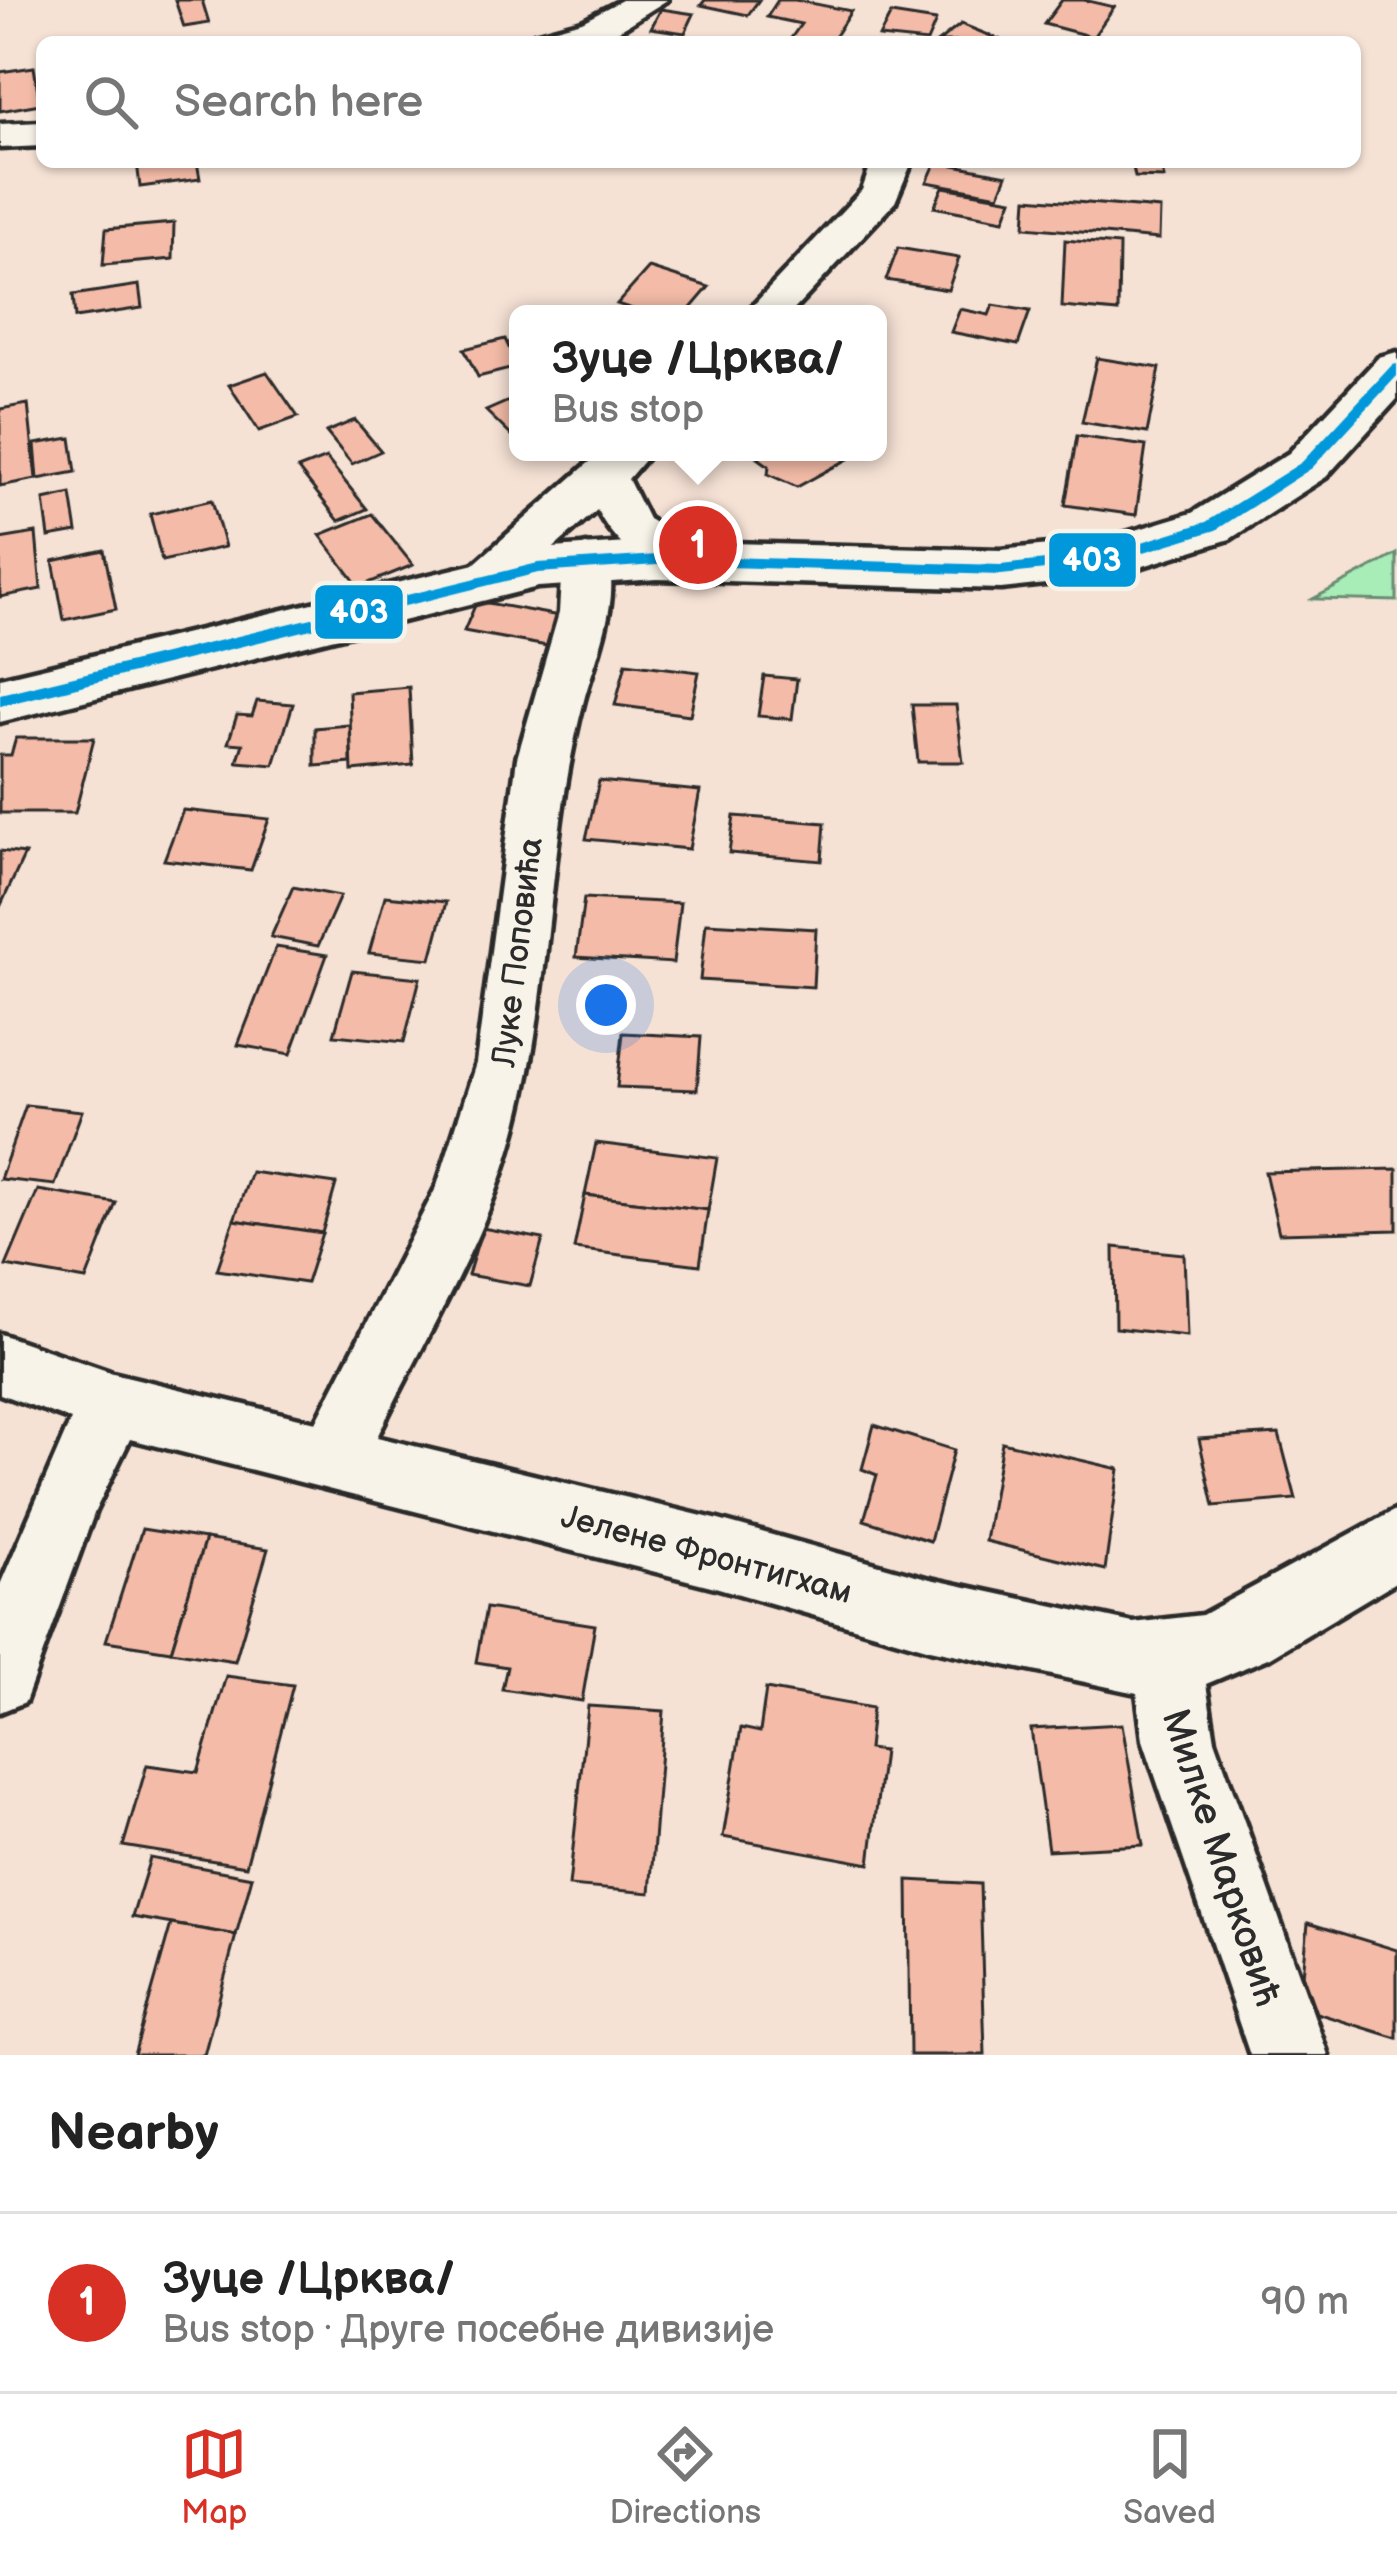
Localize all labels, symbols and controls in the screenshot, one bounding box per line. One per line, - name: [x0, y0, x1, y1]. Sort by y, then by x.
- search box: [36, 36, 1361, 168]
- icon: search: [78, 69, 144, 135]
- text: Search here: [174, 75, 423, 130]
- popup: [509, 305, 887, 461]
- text: Зуце /Црква/: [551, 332, 845, 387]
- text: Bus stop: [551, 387, 704, 434]
- pin: 1: [659, 500, 737, 590]
- line badge: 403: [1047, 531, 1138, 589]
- text: 403: [1062, 541, 1122, 581]
- line badge: 403: [313, 583, 405, 641]
- text: 403: [329, 593, 389, 633]
- street label: Луке Поповића: [484, 835, 552, 1070]
- your location: [576, 975, 636, 1035]
- street label: Јелене Фронтигхам: [557, 1497, 856, 1613]
- street label: Милке Марковић: [1150, 1703, 1291, 2012]
- text: Nearby: [48, 2103, 219, 2164]
- text: Зуце /Црква/: [162, 2252, 456, 2307]
- text: 1: [79, 2279, 95, 2326]
- text: 90 m: [1261, 2279, 1349, 2326]
- text: Bus stop · Друге посебне дивизије: [162, 2307, 774, 2354]
- tab: Map: [181, 2421, 247, 2533]
- tab: Directions: [610, 2421, 761, 2533]
- tab: Saved: [1123, 2421, 1216, 2533]

